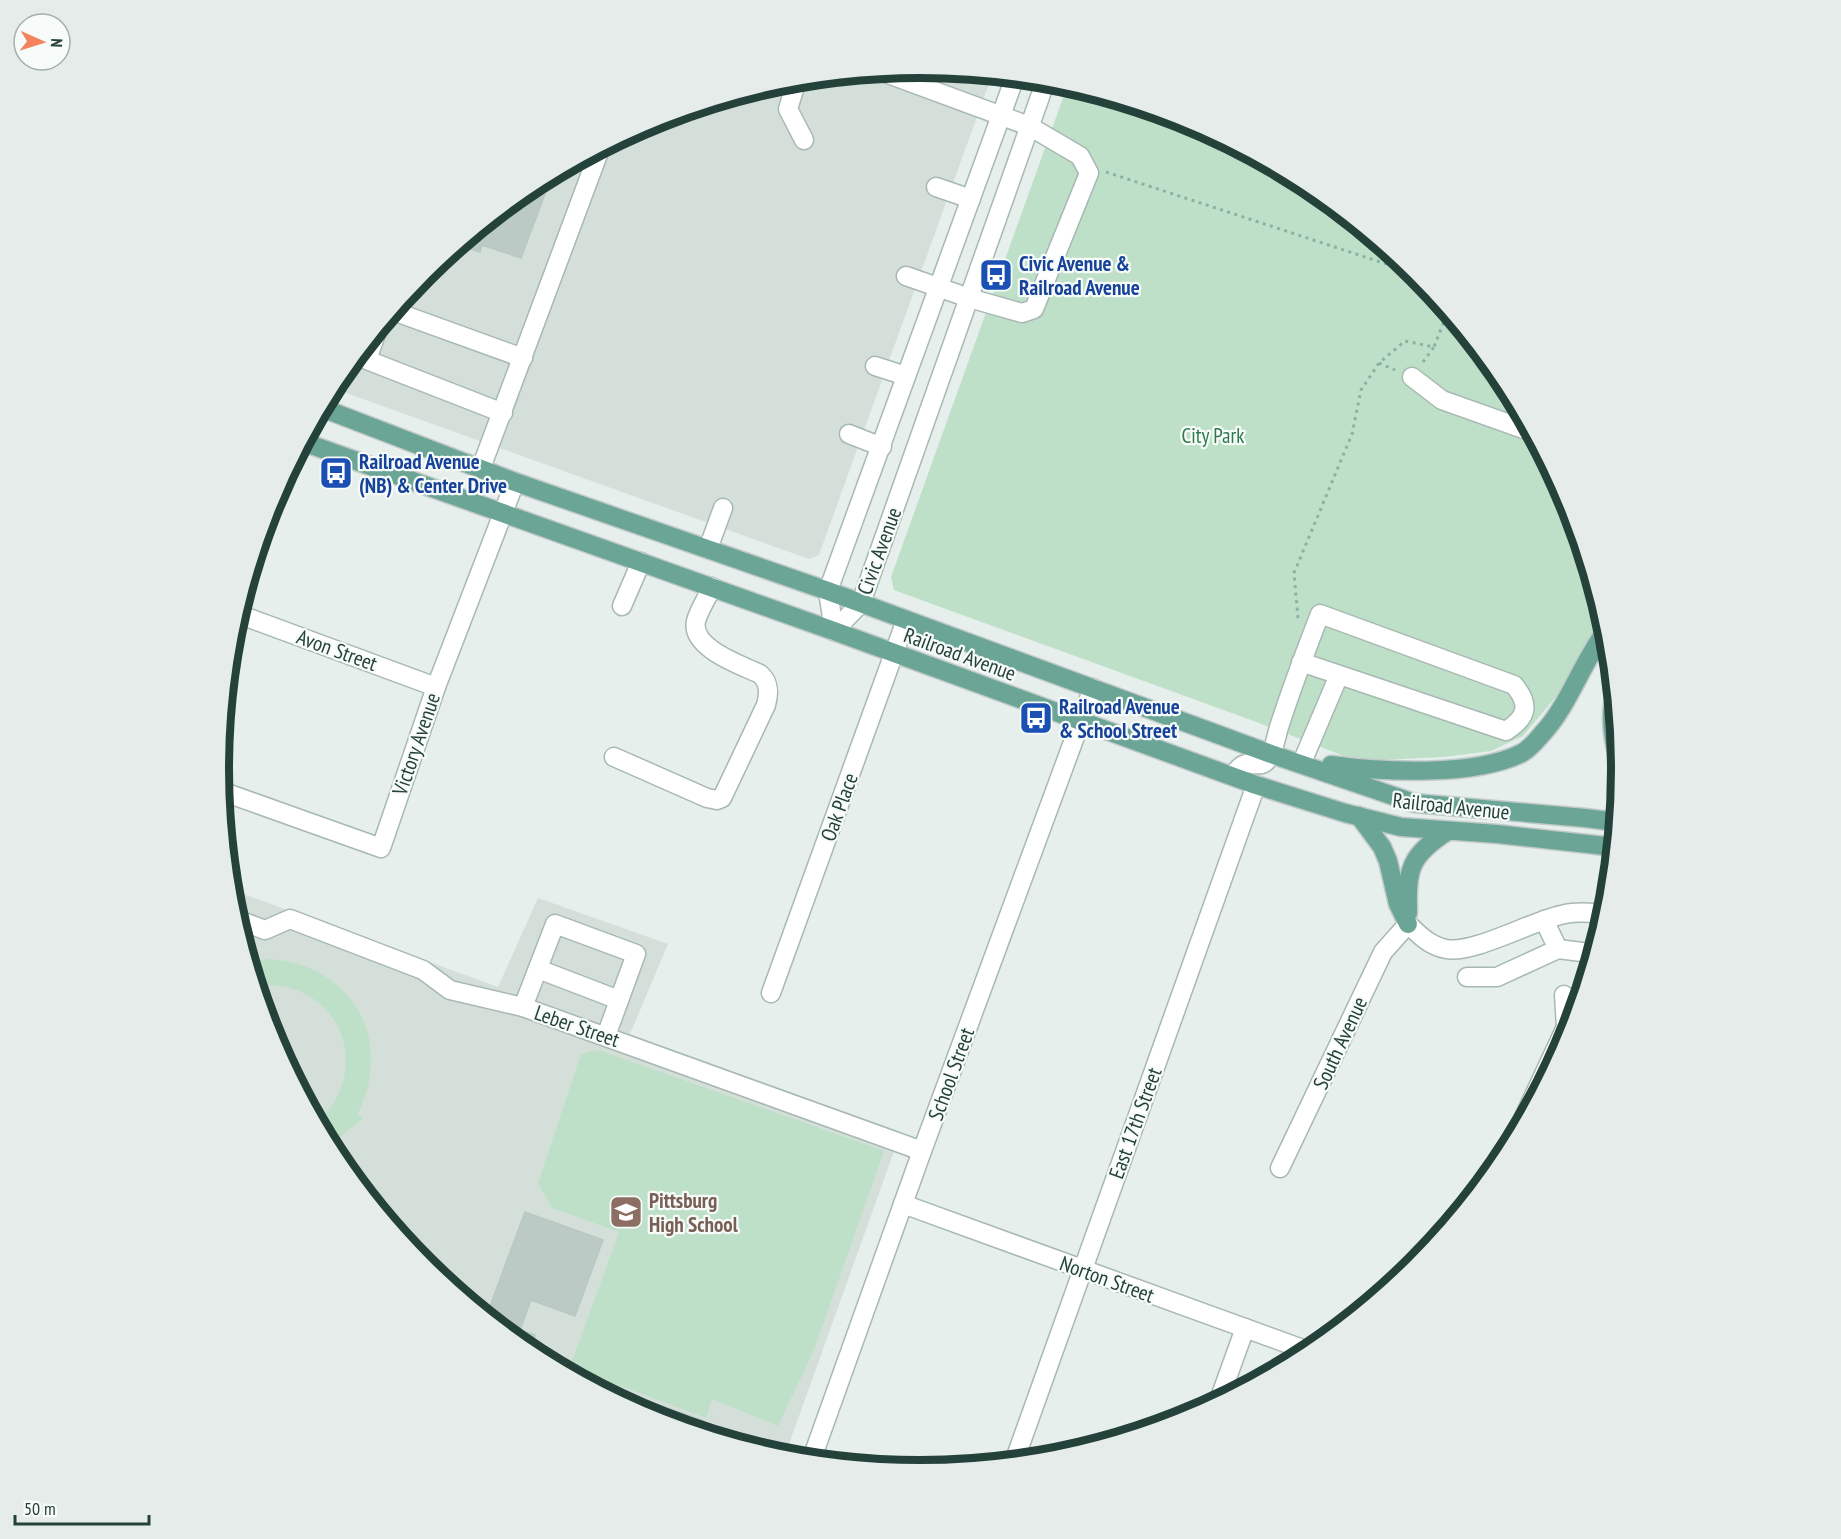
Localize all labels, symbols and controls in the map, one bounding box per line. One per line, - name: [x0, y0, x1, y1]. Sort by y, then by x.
- north arrow: [12, 12, 72, 72]
- text: N: [47, 38, 67, 48]
- place label: Civic Avenue & Railroad Avenue: [1019, 250, 1140, 301]
- bus stop icon: Civic Avenue & Railroad Avenue: [978, 257, 1014, 293]
- park label: City Park: [1182, 422, 1244, 449]
- place label: Railroad Avenue (NB) & Center Drive: [359, 448, 507, 499]
- bus stop icon: Railroad Avenue (NB) & Center Drive: [318, 455, 354, 491]
- street label: Civic Avenue: [851, 504, 907, 598]
- street label: Railroad Avenue: [900, 621, 1020, 687]
- street label: Avon Street: [293, 623, 381, 677]
- street label: Victory Avenue: [386, 689, 446, 800]
- place label: Railroad Avenue & School Street: [1059, 693, 1180, 744]
- bus stop icon: Railroad Avenue & School Street: [1018, 700, 1054, 736]
- street label: Oak Place: [814, 769, 864, 845]
- street label: Railroad Avenue: [1391, 786, 1511, 826]
- street label: South Avenue: [1307, 992, 1373, 1094]
- street label: Leber Street: [531, 999, 623, 1053]
- street label: School Street: [922, 1024, 980, 1124]
- street label: East 17th Street: [1102, 1063, 1168, 1182]
- place label: Pittsburg High School: [649, 1187, 739, 1238]
- school or university icon: Pittsburg High School: [608, 1194, 644, 1230]
- street label: Norton Street: [1056, 1249, 1158, 1309]
- scale bar: [15, 1488, 148, 1526]
- text: 50 m: [24, 1497, 56, 1520]

